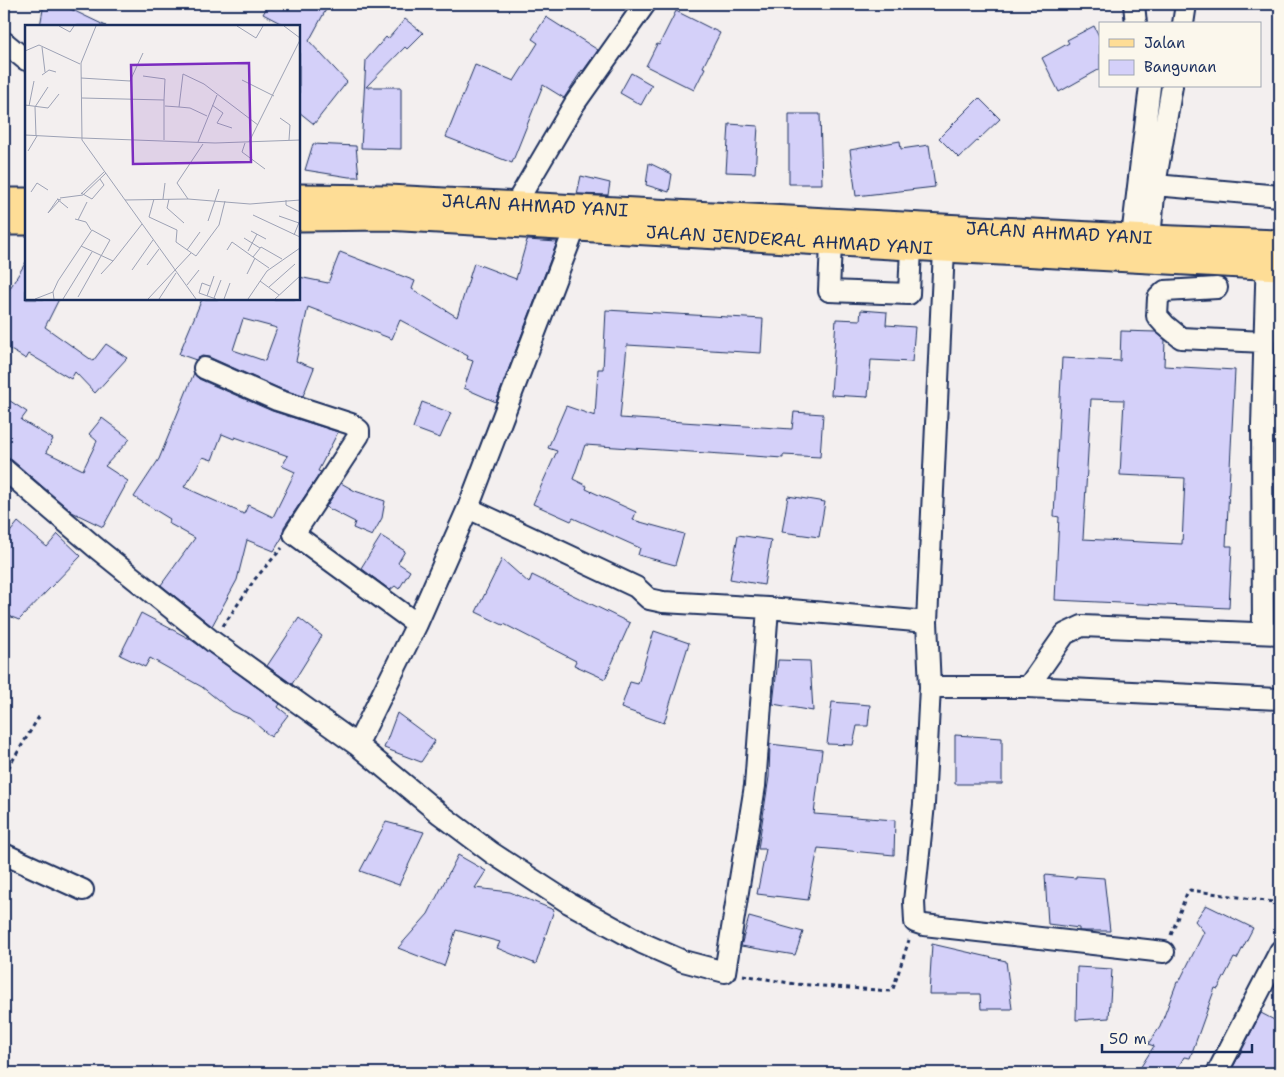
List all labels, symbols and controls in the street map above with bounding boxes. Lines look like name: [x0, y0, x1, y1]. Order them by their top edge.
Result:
legend: [1099, 22, 1262, 88]
inset map: [25, 25, 300, 300]
text: Jalan: [1144, 33, 1185, 53]
text: Bangunan: [1144, 57, 1216, 77]
street label: JALAN AHMAD YANI: [441, 189, 629, 223]
street label: JALAN AHMAD YANI: [965, 216, 1153, 250]
street label: JALAN JENDERAL AHMAD YANI: [645, 220, 933, 260]
scale bar: [1102, 1022, 1252, 1054]
text: 50 m: [1109, 1029, 1147, 1049]

